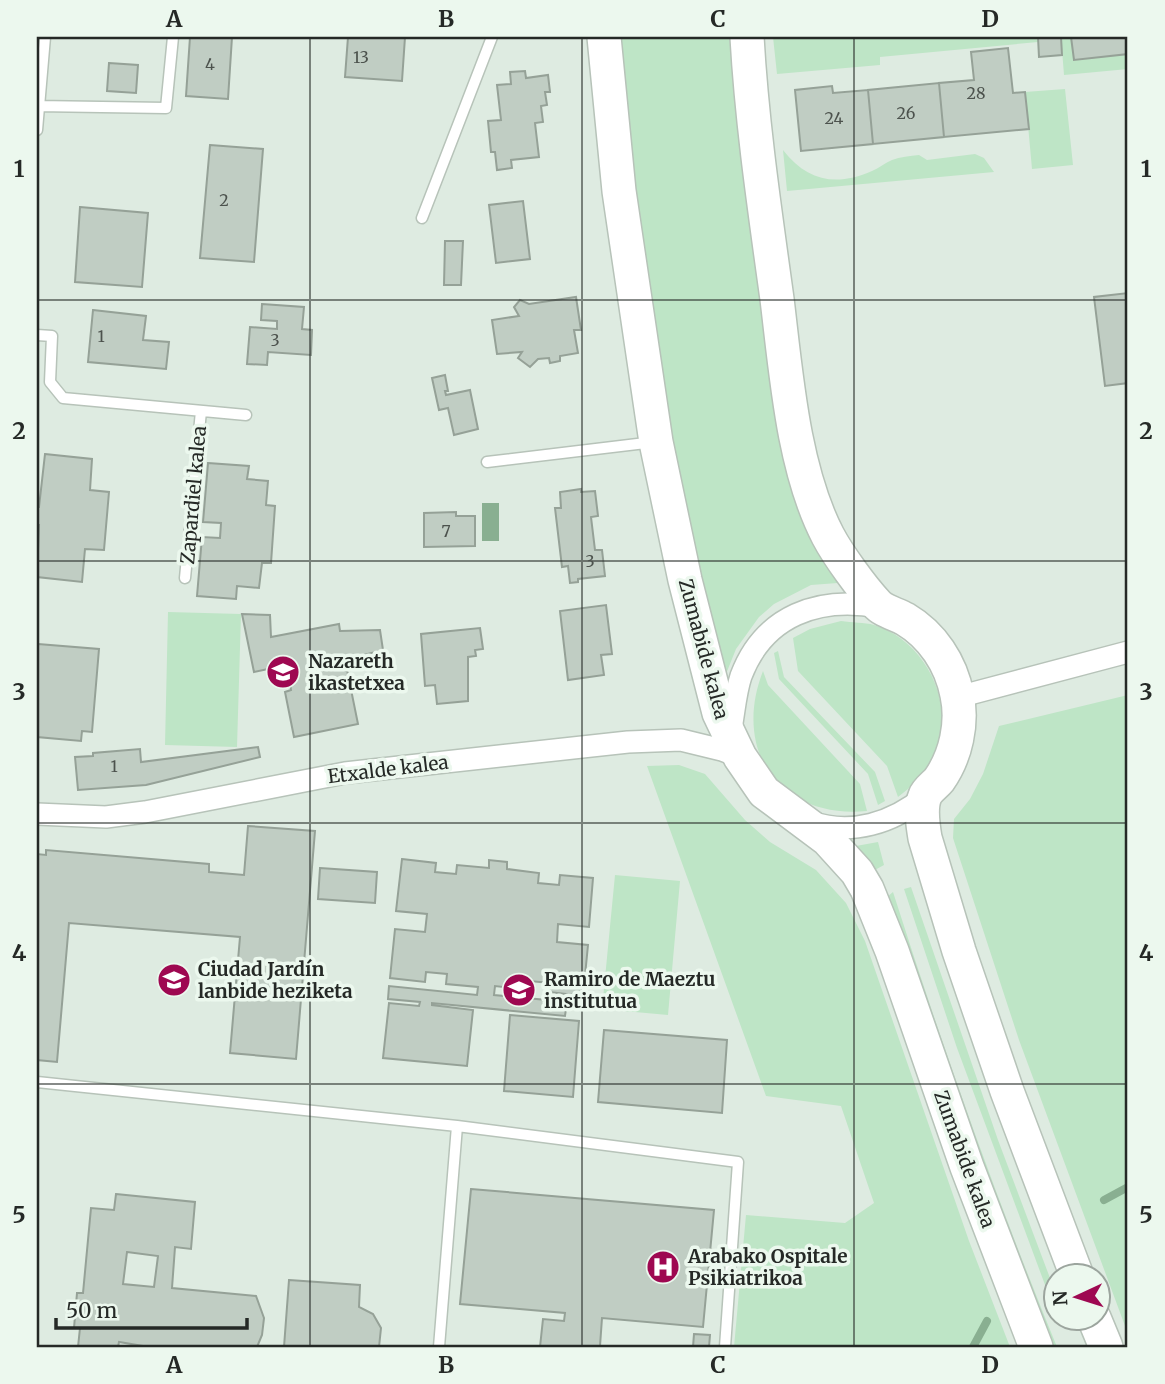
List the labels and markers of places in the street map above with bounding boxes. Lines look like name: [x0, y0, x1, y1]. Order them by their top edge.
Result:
place label: Nazareth ikastetxea: [308, 649, 405, 695]
school or university icon: Nazareth ikastetxea: [264, 653, 302, 691]
place label: Ciudad Jardín lanbide heziketa: [198, 957, 353, 1003]
school or university icon: Ciudad Jardín lanbide heziketa: [155, 961, 193, 999]
place label: Ramiro de Maeztu institutua: [544, 967, 716, 1013]
school or university icon: Ramiro de Maeztu institutua: [500, 971, 538, 1009]
place label: Arabako Ospitale Psikiatrikoa: [687, 1244, 847, 1290]
hospital icon: Arabako Ospitale Psikiatrikoa: [644, 1248, 682, 1286]

